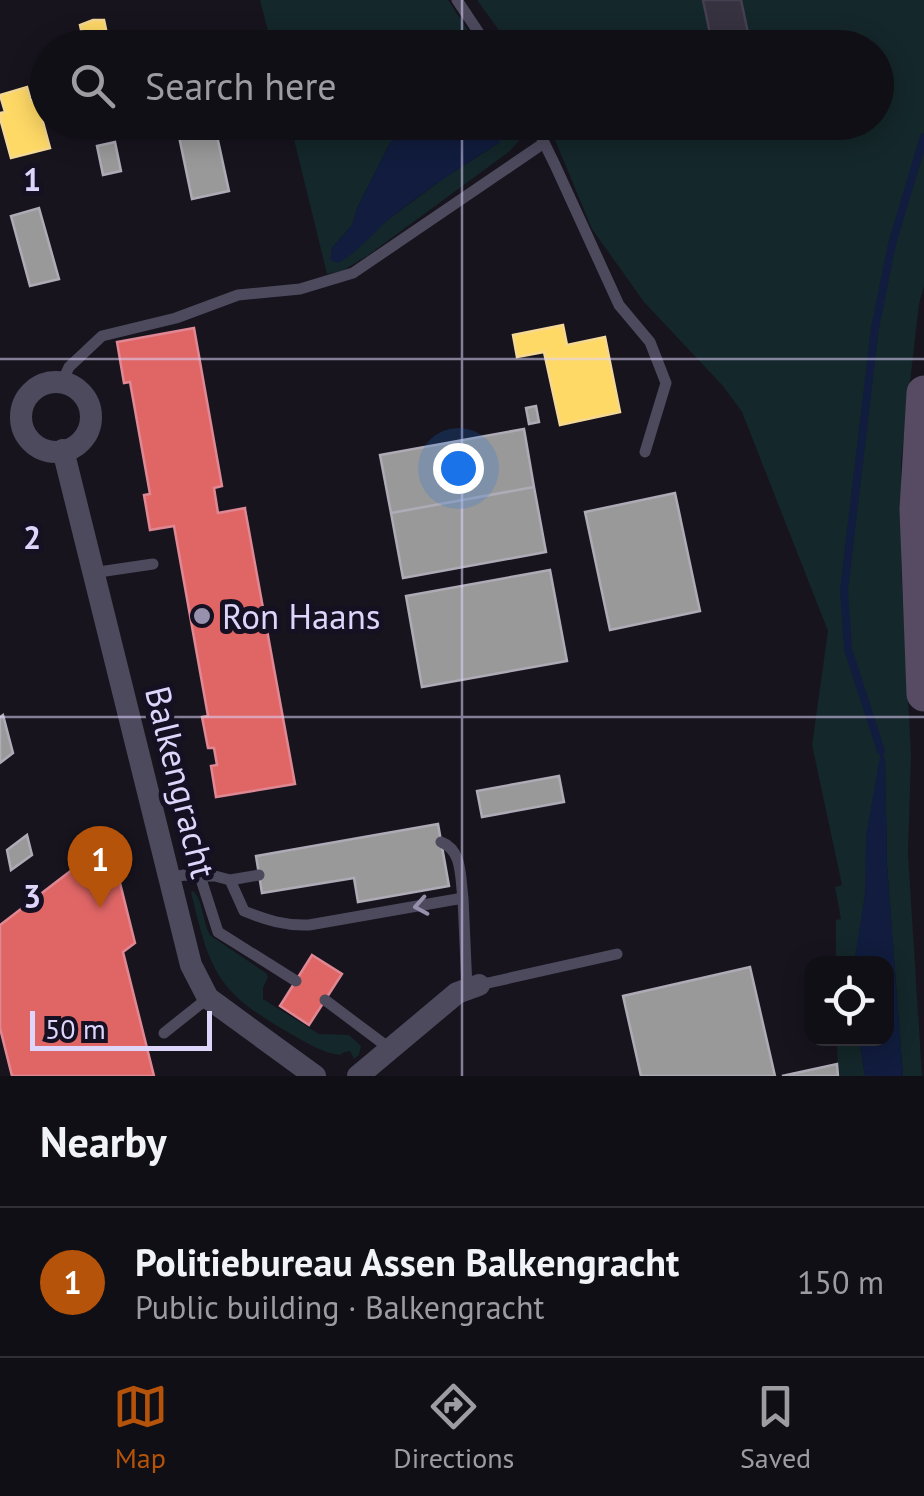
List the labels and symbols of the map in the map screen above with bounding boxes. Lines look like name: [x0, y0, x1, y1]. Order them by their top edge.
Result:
text: 1: [23, 158, 41, 200]
your location: [433, 443, 484, 494]
text: 2: [23, 516, 41, 558]
place label: Ron Haans: [222, 593, 381, 639]
marker: Ron Haans: [191, 605, 213, 627]
street label: Balkengracht: [135, 681, 227, 883]
pin: 1: [68, 826, 132, 908]
text: 3: [23, 875, 41, 917]
one-way arrow: [412, 895, 429, 916]
scale bar: [30, 1006, 212, 1050]

